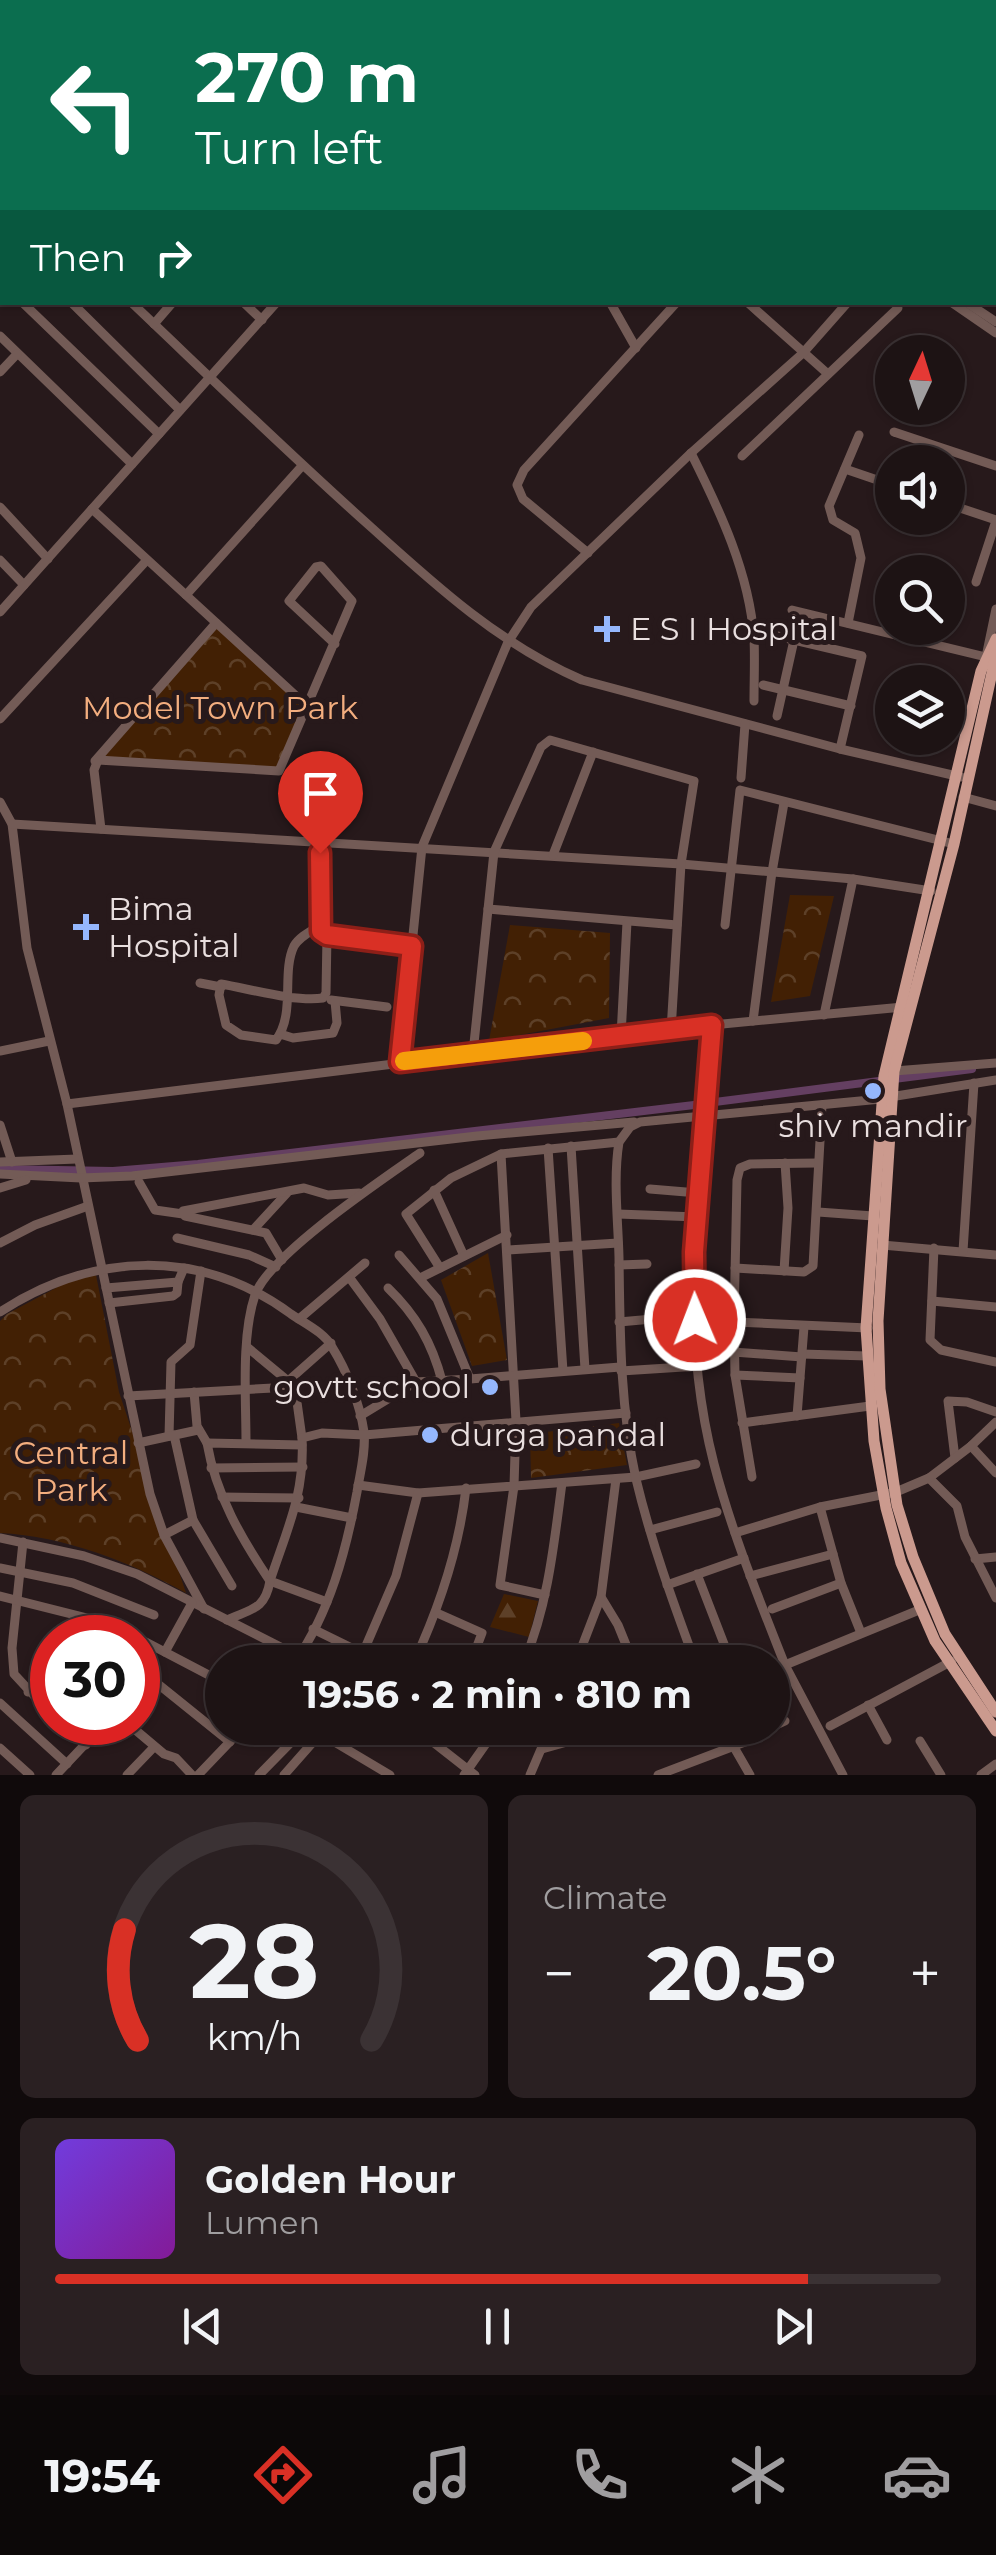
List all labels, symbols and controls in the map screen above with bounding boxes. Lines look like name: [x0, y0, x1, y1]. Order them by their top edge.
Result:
text: 270 m: [195, 34, 419, 120]
icon: left: [30, 40, 160, 170]
text: Turn left: [195, 120, 383, 175]
icon: right: [146, 230, 201, 285]
text: Then: [30, 234, 126, 281]
north arrow: [875, 335, 965, 425]
map controls: [875, 335, 965, 755]
button: sound: [875, 445, 965, 535]
button: search: [875, 555, 965, 645]
place label: E S I Hospital: [630, 609, 837, 648]
marker: E S I Hospital: [594, 616, 620, 642]
button: layers: [875, 665, 965, 755]
park label: Model Town Park: [82, 688, 358, 727]
pin: [278, 751, 363, 854]
icon: arrive: [293, 766, 348, 821]
place label: Bima Hospital: [108, 889, 240, 965]
marker: Bima Hospital: [73, 914, 99, 940]
marker: shiv mandir: [862, 1080, 884, 1102]
place label: shiv mandir: [778, 1106, 968, 1145]
position arrow: [643, 1268, 747, 1372]
place label: govtt school: [273, 1367, 470, 1406]
marker: govtt school: [479, 1376, 501, 1398]
place label: durga pandal: [450, 1415, 666, 1454]
marker: durga pandal: [419, 1424, 441, 1446]
park label: Central Park: [14, 1433, 128, 1509]
speed limit sign: 30: [30, 1615, 160, 1745]
text: 19:56 · 2 min · 810 m: [303, 1671, 692, 1718]
text: Climate: [543, 1878, 667, 1917]
text: 28: [189, 1897, 319, 2024]
text: 20.5°: [647, 1927, 837, 2019]
text: −: [543, 1940, 575, 2007]
text: +: [909, 1940, 941, 2007]
text: km/h: [206, 2015, 302, 2059]
text: Golden Hour: [205, 2156, 456, 2203]
text: Lumen: [205, 2203, 320, 2242]
icon: previous: [175, 2299, 230, 2354]
icon: pause: [470, 2299, 525, 2354]
icon: next: [766, 2299, 821, 2354]
icon: directions: [248, 2440, 318, 2510]
icon: music: [407, 2440, 477, 2510]
icon: phone: [565, 2440, 635, 2510]
icon: climate: [723, 2440, 793, 2510]
icon: car: [882, 2440, 952, 2510]
text: 19:54: [44, 2448, 160, 2503]

